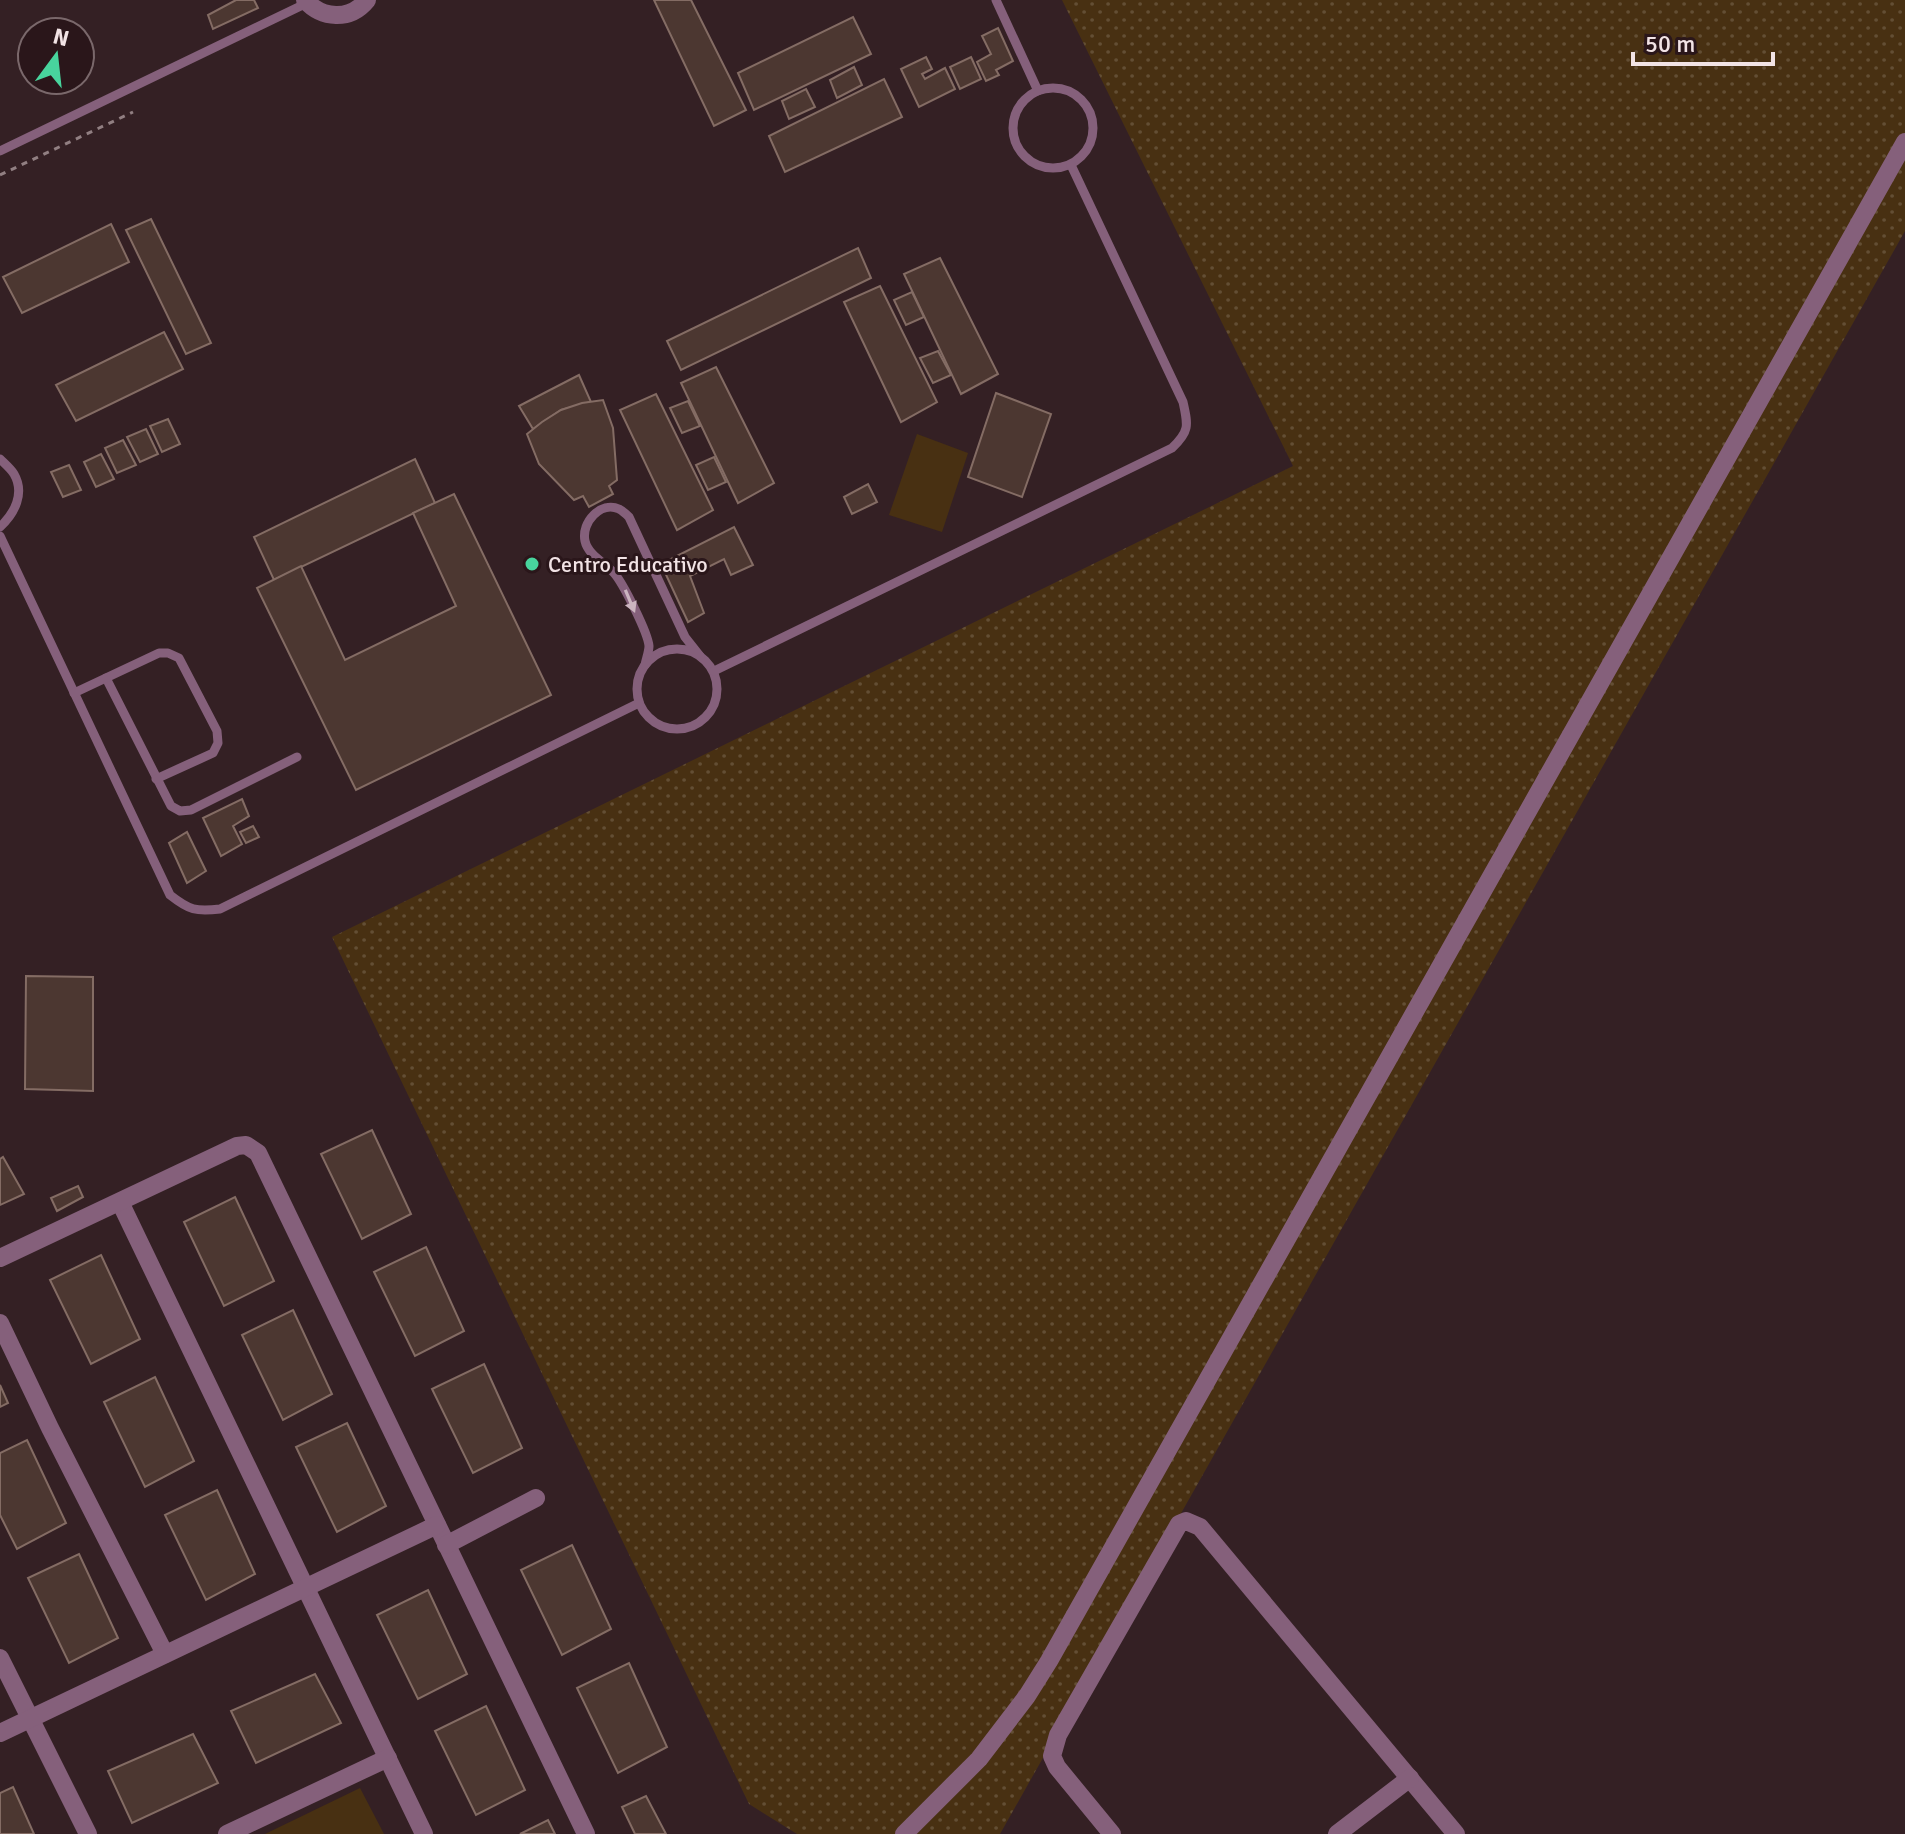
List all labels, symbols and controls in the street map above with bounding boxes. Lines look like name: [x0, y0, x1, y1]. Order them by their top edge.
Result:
north arrow: [16, 16, 96, 96]
scale bar: [1633, 16, 1773, 66]
text: N: [50, 22, 72, 52]
text: 50 m: [1645, 29, 1695, 59]
place label: Centro Educativo: [548, 551, 708, 578]
marker: Centro Educativo: [523, 555, 541, 573]
one-way arrow: [624, 589, 637, 613]

